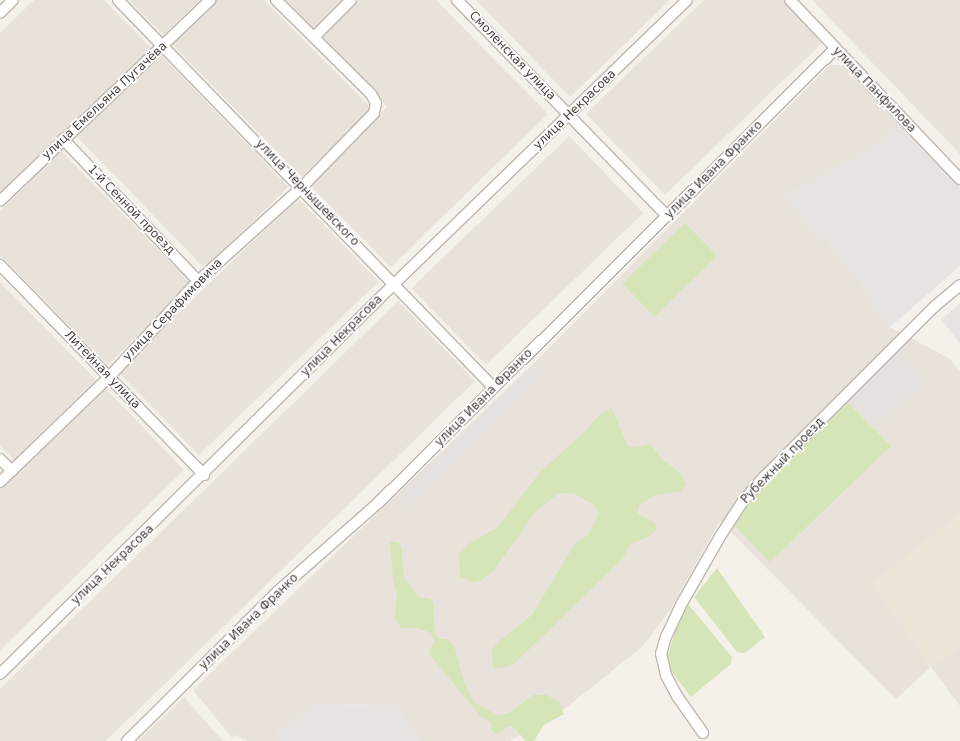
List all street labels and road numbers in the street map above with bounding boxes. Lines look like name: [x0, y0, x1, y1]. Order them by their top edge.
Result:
street label: Смоленская улица: [466, 9, 558, 103]
street label: улица Емельяна Пугачёва: [40, 39, 170, 163]
street label: улица Панфилова: [829, 44, 919, 136]
street label: улица Некрасова: [531, 67, 619, 153]
street label: улица Ивана Франко: [662, 118, 766, 222]
street label: улица Чернышевского: [252, 137, 362, 249]
street label: 1-й Сенной проезд: [85, 162, 177, 258]
street label: улица Серафимовича: [120, 256, 226, 364]
street label: улица Некрасова: [298, 292, 386, 380]
street label: Литейная улица: [61, 328, 143, 412]
street label: улица Ивана Франко: [432, 346, 536, 450]
street label: Рубежный проезд: [738, 415, 828, 507]
street label: улица Некрасова: [69, 522, 157, 608]
street label: улица Ивана Франко: [197, 571, 301, 673]

